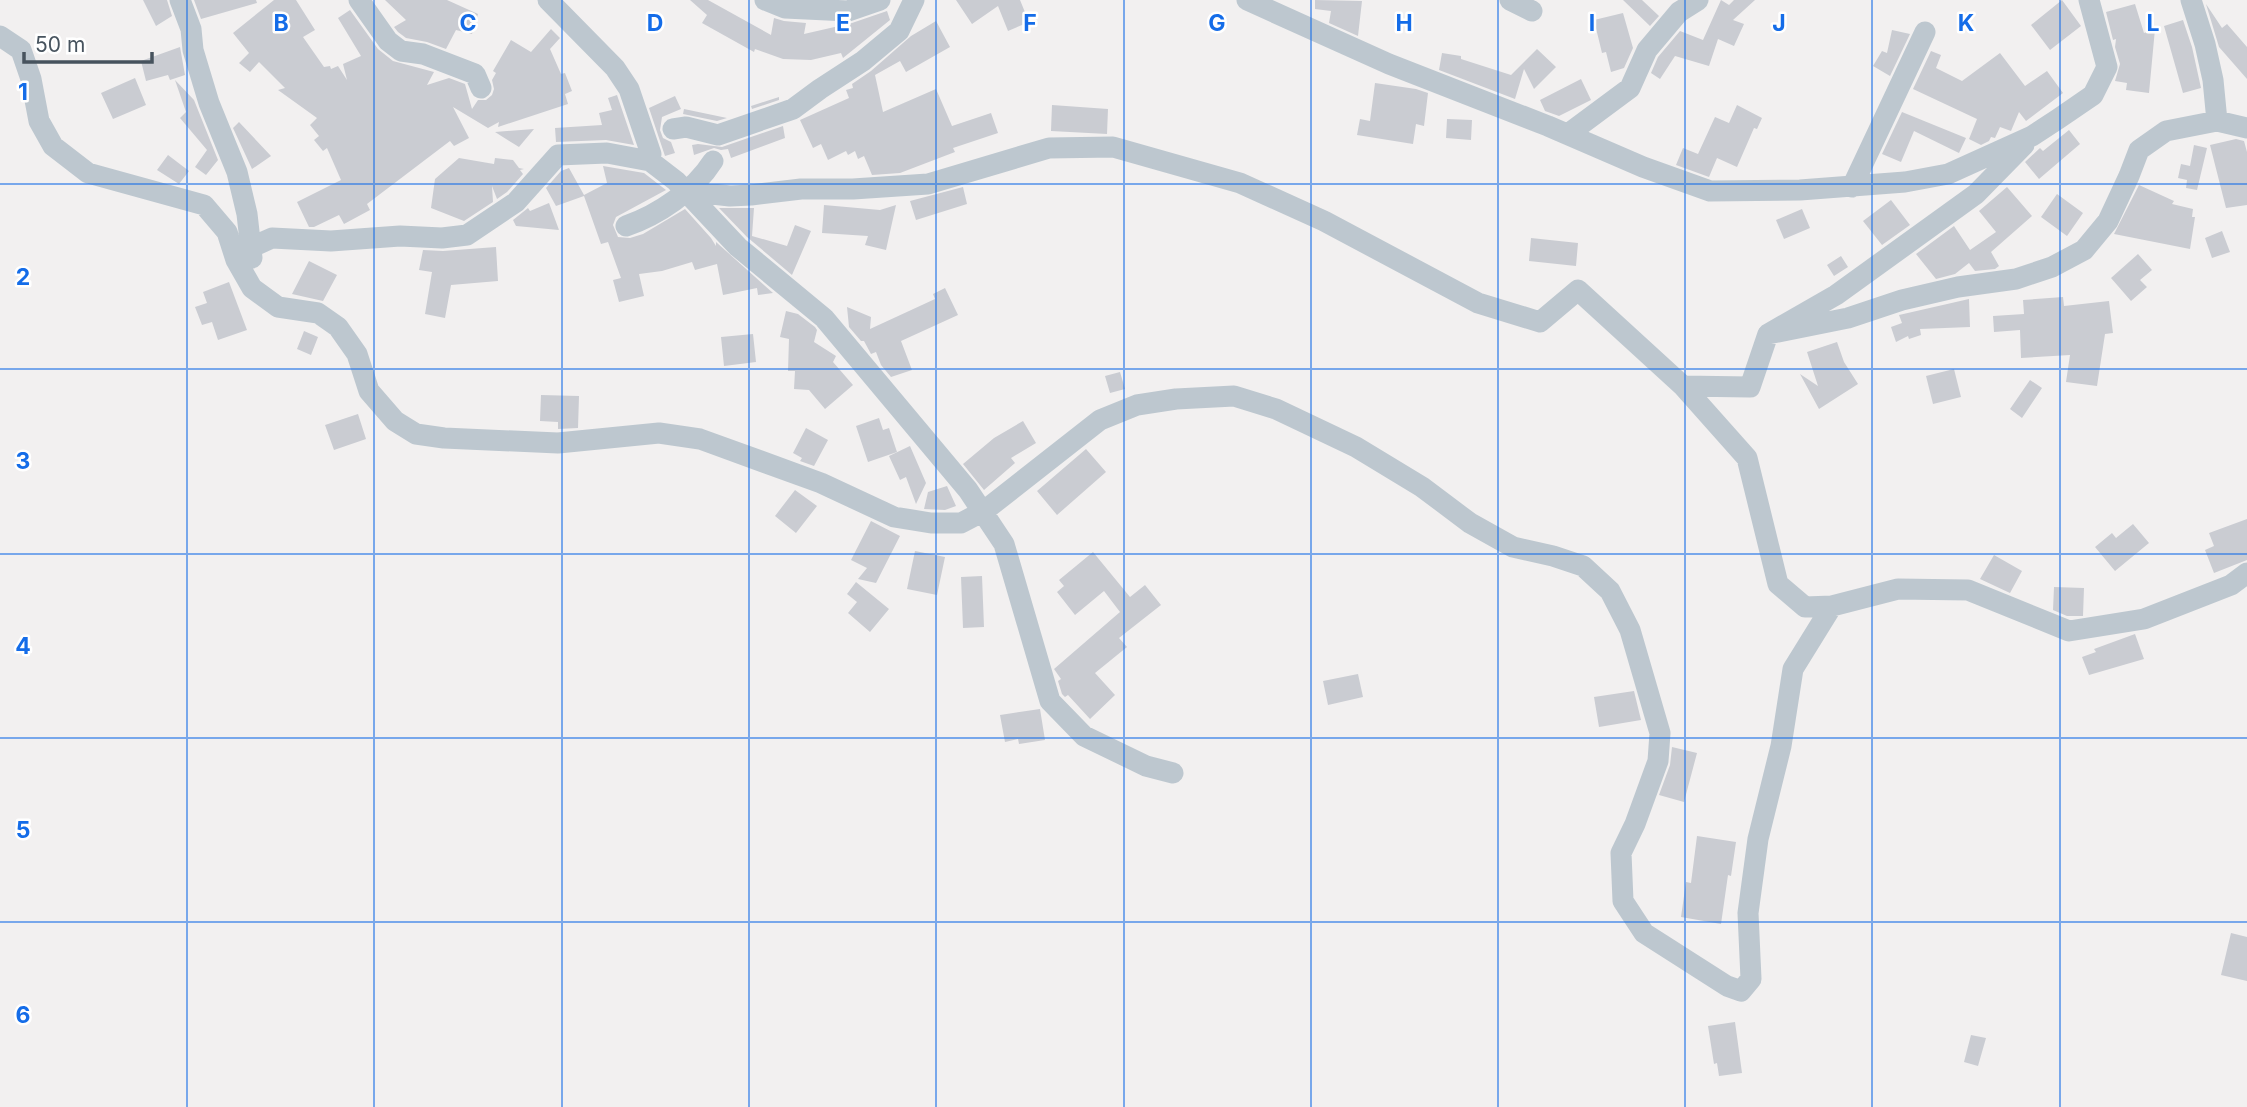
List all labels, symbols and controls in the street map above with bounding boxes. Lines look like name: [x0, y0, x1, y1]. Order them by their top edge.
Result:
text: B: [273, 9, 289, 37]
text: C: [459, 9, 477, 37]
text: D: [647, 9, 663, 37]
text: E: [836, 9, 850, 37]
text: F: [1023, 9, 1037, 37]
text: G: [1208, 9, 1226, 37]
text: H: [1395, 9, 1413, 37]
text: I: [1589, 9, 1595, 37]
text: J: [1772, 9, 1786, 37]
text: K: [1958, 9, 1974, 37]
text: L: [2146, 9, 2160, 37]
scale bar: [24, 21, 152, 65]
text: 50 m: [35, 32, 85, 57]
text: 1: [18, 78, 28, 106]
text: 2: [16, 263, 30, 291]
text: 3: [16, 447, 30, 475]
text: 4: [15, 632, 31, 660]
text: 5: [16, 816, 30, 844]
text: 6: [16, 1001, 30, 1029]

